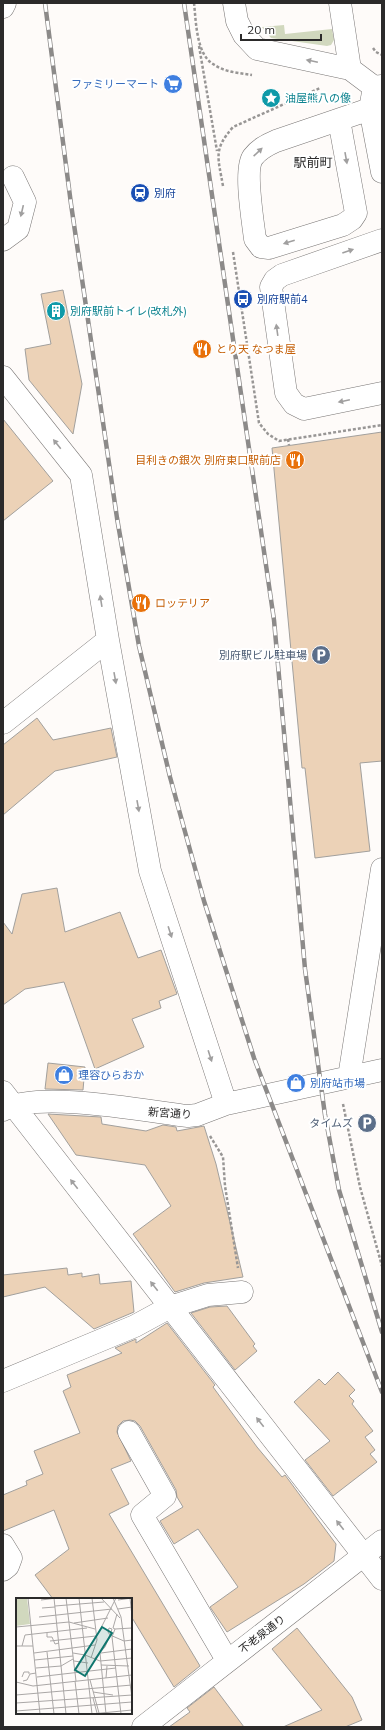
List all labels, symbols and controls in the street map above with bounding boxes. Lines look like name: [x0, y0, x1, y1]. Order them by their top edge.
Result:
scale bar: [241, 16, 321, 42]
text: 20 m: [247, 22, 275, 37]
one-way arrow: [306, 57, 318, 63]
supermarket icon: ファミリーマート: [162, 73, 184, 95]
place label: ファミリーマート: [71, 77, 159, 91]
place icon: 油屋熊八の像: [260, 87, 282, 109]
place label: 油屋熊八の像: [285, 91, 351, 105]
one-way arrow: [253, 147, 263, 156]
one-way arrow: [343, 152, 349, 165]
district label: 駅前町: [293, 154, 333, 170]
station icon: 別府: [129, 182, 151, 204]
place label: 別府: [154, 186, 176, 200]
one-way arrow: [19, 205, 25, 218]
one-way arrow: [283, 239, 295, 245]
one-way arrow: [342, 248, 354, 254]
bus stop icon: 別府駅前4: [232, 288, 254, 310]
place label: 別府駅前4: [257, 292, 308, 306]
building icon: 別府駅前トイレ(改札外): [45, 300, 67, 322]
place label: 別府駅前トイレ(改札外): [70, 304, 187, 318]
one-way arrow: [274, 323, 280, 336]
restaurant icon: とり天 なつま屋: [191, 338, 213, 360]
place label: とり天 なつま屋: [216, 342, 296, 356]
one-way arrow: [338, 399, 350, 405]
one-way arrow: [53, 439, 61, 449]
restaurant icon: 目利きの銀次 別府東口駅前店: [284, 449, 306, 471]
place label: 目利きの銀次 別府東口駅前店: [135, 453, 281, 467]
restaurant icon: ロッテリア: [130, 592, 152, 614]
one-way arrow: [98, 595, 104, 608]
place label: ロッテリア: [155, 596, 210, 610]
parking icon: 別府駅ビル駐車場: [310, 644, 332, 666]
place label: 別府駅ビル駐車場: [219, 648, 307, 662]
one-way arrow: [112, 672, 118, 684]
one-way arrow: [135, 800, 141, 812]
one-way arrow: [167, 926, 173, 938]
one-way arrow: [207, 1050, 213, 1062]
shop icon: 理容ひらおか: [53, 1064, 75, 1086]
place label: 理容ひらおか: [78, 1068, 144, 1082]
shop icon: 別府站市場: [285, 1072, 307, 1094]
place label: 別府站市場: [310, 1076, 365, 1090]
street label: 新宮通り: [148, 1104, 192, 1122]
parking icon: タイムズ: [356, 1112, 378, 1134]
place label: タイムズ: [309, 1116, 353, 1130]
one-way arrow: [70, 1178, 78, 1189]
one-way arrow: [150, 1281, 158, 1292]
one-way arrow: [255, 1417, 264, 1428]
one-way arrow: [335, 1519, 344, 1530]
inset map: [16, 1598, 132, 1714]
street label: 不老泉通り: [236, 1612, 288, 1656]

